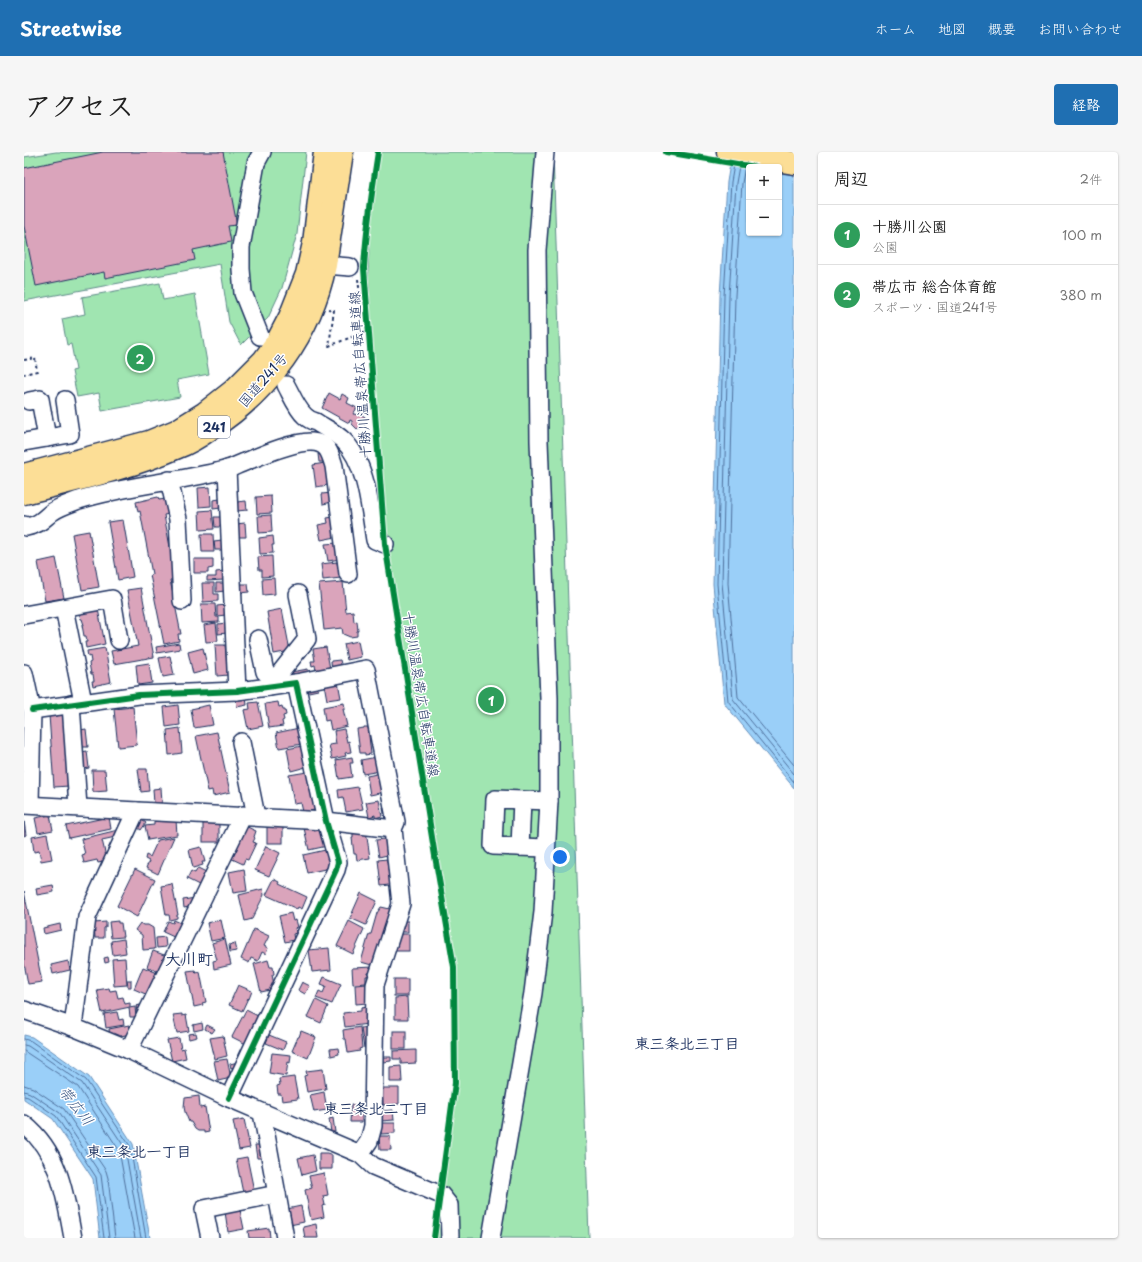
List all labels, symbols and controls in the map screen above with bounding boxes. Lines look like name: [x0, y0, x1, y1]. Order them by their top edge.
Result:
text: Streetwise: [20, 14, 122, 42]
text: ホーム: [875, 18, 916, 39]
text: 地図: [938, 18, 966, 39]
text: 概要: [988, 18, 1016, 39]
text: お問い合わせ: [1038, 18, 1122, 39]
text: アクセス: [24, 83, 134, 126]
button: 経路: [1054, 84, 1118, 125]
map controls: [746, 164, 782, 236]
button: +: [746, 164, 782, 200]
text: 周辺: [834, 165, 868, 191]
text: 2件: [1080, 169, 1102, 188]
button: −: [746, 200, 782, 236]
text: 十勝川公園: [872, 214, 947, 237]
text: 1: [844, 225, 850, 244]
text: 100 m: [1062, 225, 1102, 244]
text: 公園: [872, 237, 898, 256]
text: 帯広市 総合体育館: [872, 274, 997, 297]
text: 2: [842, 285, 852, 304]
text: 380 m: [1059, 285, 1102, 304]
street label: 十勝川温泉帯広自転車道線: [343, 291, 376, 460]
text: スポーツ · 国道241号: [872, 297, 997, 316]
pin: 2: [127, 343, 153, 373]
street label: 国道241号: [233, 348, 292, 412]
road number: 241: [198, 416, 230, 438]
street label: 十勝川温泉帯広自転車道線: [398, 609, 445, 779]
pin: 1: [478, 685, 504, 715]
your location: [550, 847, 570, 867]
district label: 大川町: [165, 946, 213, 970]
district label: 東三条北三丁目: [634, 1031, 740, 1054]
water label: 帯広川: [54, 1080, 100, 1130]
district label: 東三条北二丁目: [323, 1096, 429, 1119]
district label: 東三条北一丁目: [86, 1139, 192, 1162]

